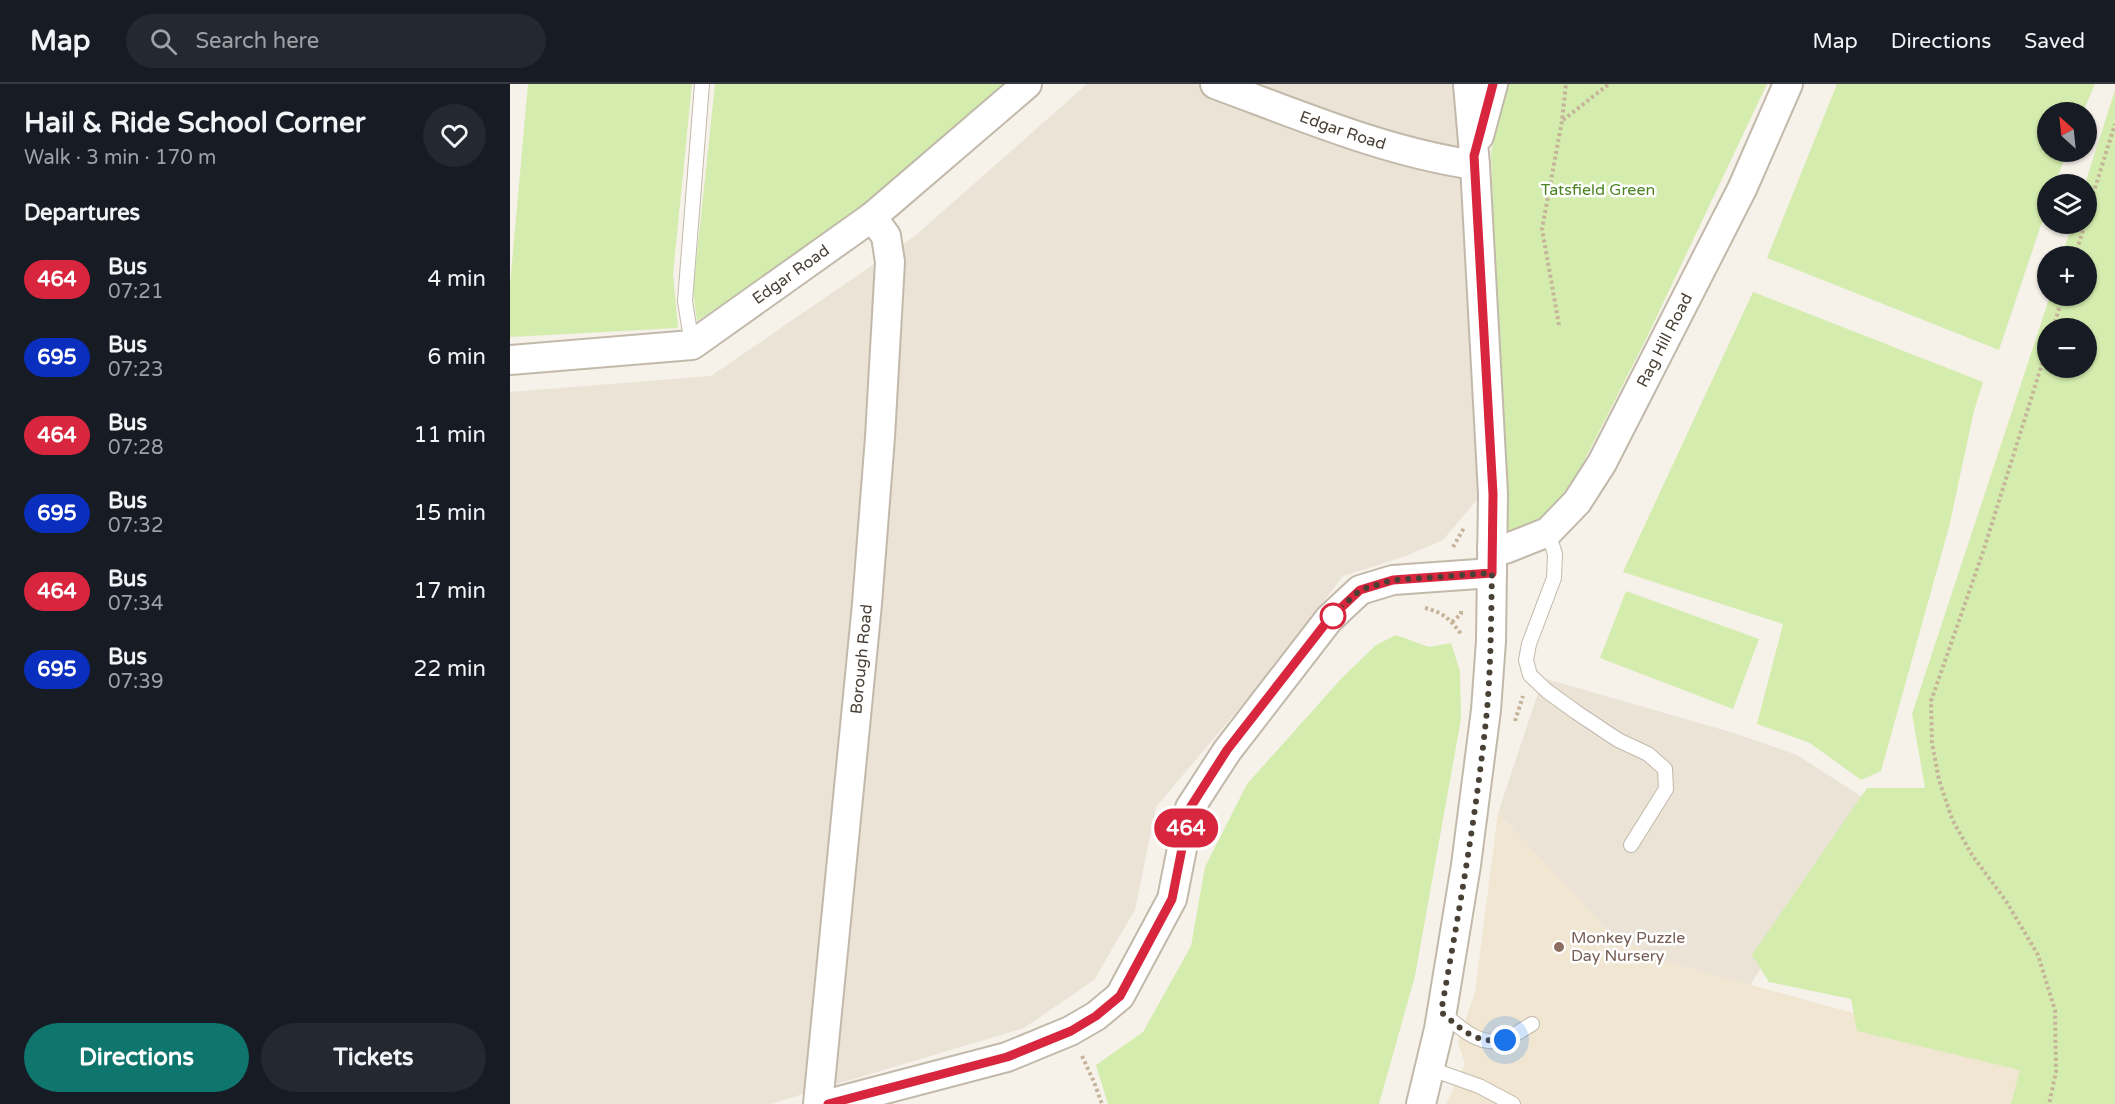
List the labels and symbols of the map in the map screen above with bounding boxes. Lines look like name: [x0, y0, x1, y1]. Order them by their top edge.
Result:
north arrow: [2037, 102, 2097, 162]
street label: Edgar Road: [1297, 107, 1388, 154]
park label: Tatsfield Green: [1541, 180, 1655, 200]
street label: Edgar Road: [749, 240, 833, 309]
street label: Rag Hill Road: [1632, 290, 1697, 391]
street label: Borough Road: [846, 603, 877, 715]
unlabelled marker: [1320, 603, 1346, 629]
line badge: 464: [1152, 808, 1220, 848]
place label: Monkey Puzzle Day Nursery: [1571, 928, 1685, 966]
marker: Monkey Puzzle Day Nursery: [1552, 940, 1566, 954]
your location: [1490, 1025, 1520, 1055]

